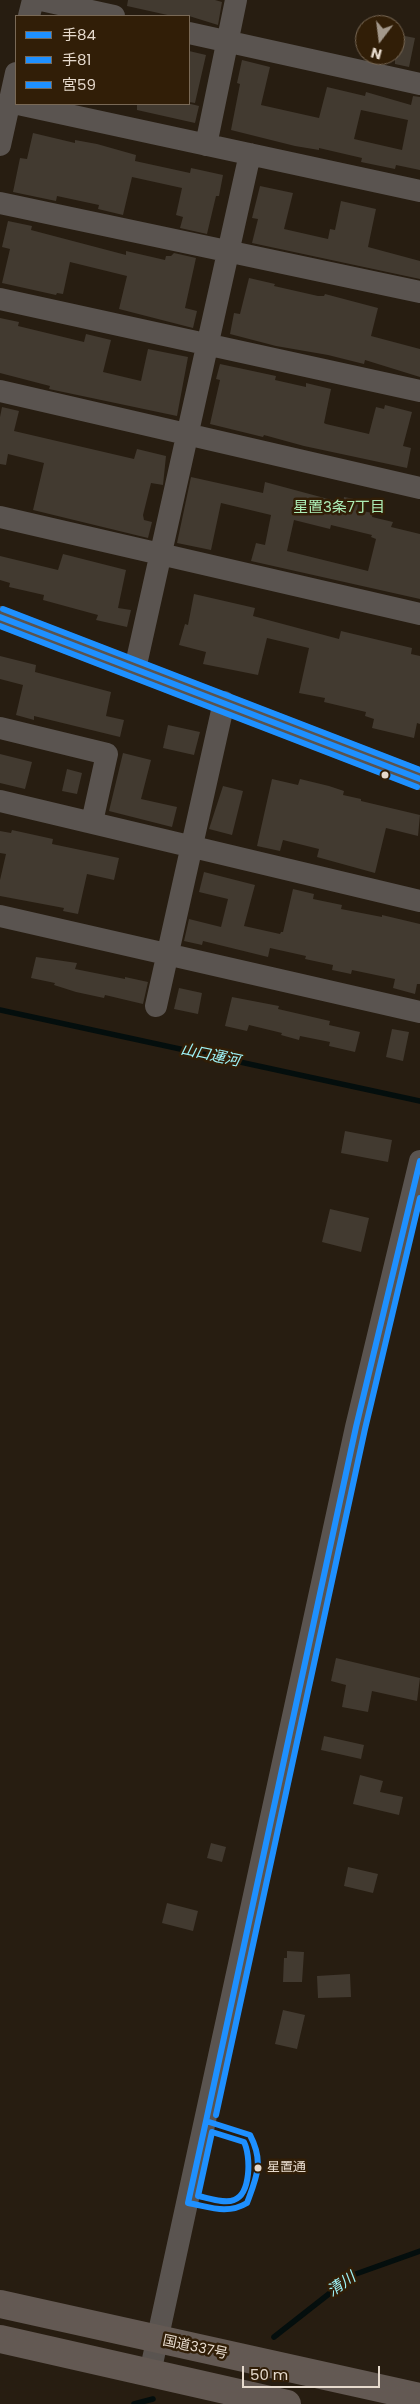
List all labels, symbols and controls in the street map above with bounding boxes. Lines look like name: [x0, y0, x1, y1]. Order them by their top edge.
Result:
legend: [15, 15, 190, 105]
north arrow: [355, 15, 405, 65]
text: 手84: [62, 24, 96, 45]
text: N: [369, 43, 384, 65]
text: 手81: [62, 49, 91, 70]
text: 宮59: [62, 74, 96, 95]
district label: 星置3条7丁目: [293, 499, 385, 517]
unlabelled marker: [380, 770, 390, 780]
water label: 山口運河: [179, 1041, 241, 1071]
place label: 星置通: [267, 2160, 306, 2176]
marker: 星置通: [253, 2163, 263, 2173]
water label: 清川: [325, 2269, 359, 2301]
street label: 国道337号: [161, 2333, 229, 2363]
scale bar: [245, 2356, 382, 2388]
text: 50 m: [250, 2364, 288, 2385]

